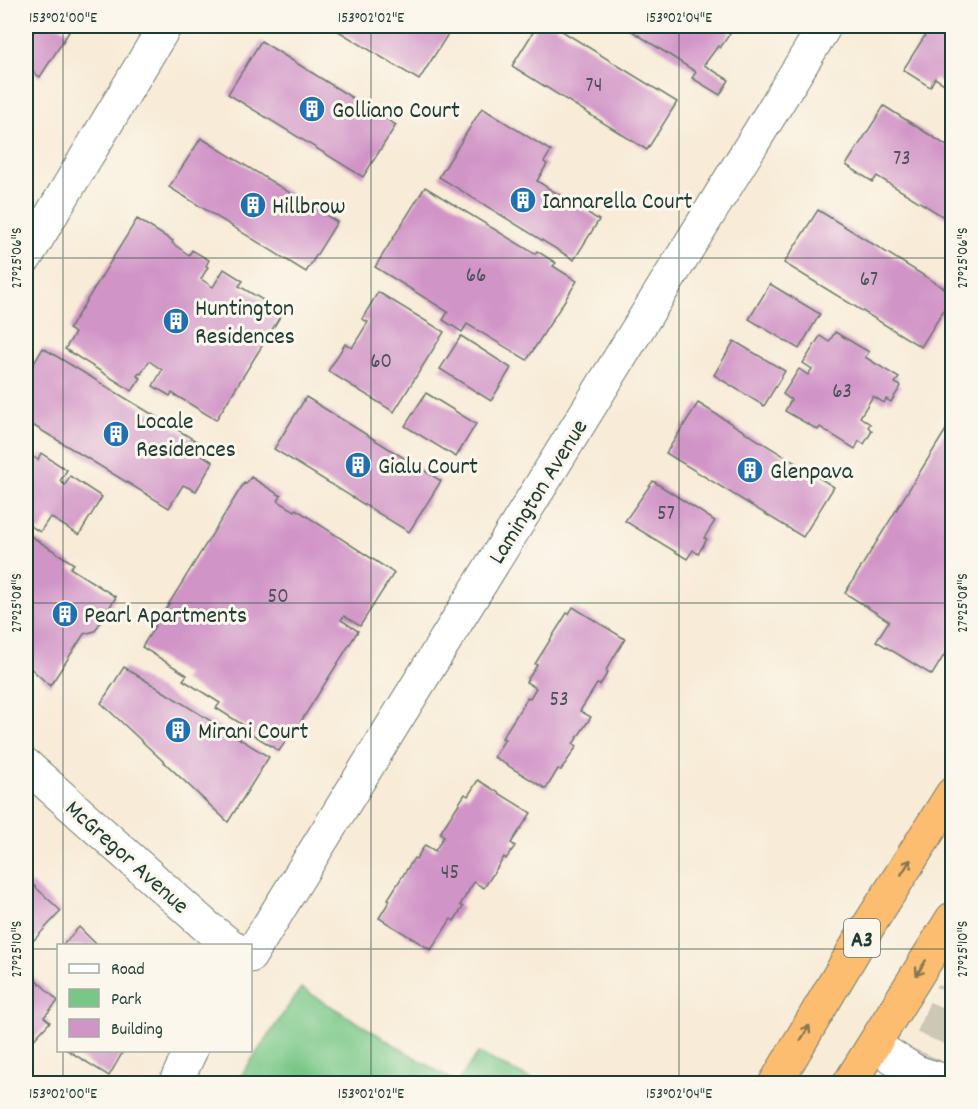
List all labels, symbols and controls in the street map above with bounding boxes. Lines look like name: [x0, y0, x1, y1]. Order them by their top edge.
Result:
text: 153°02'00"E: [29, 8, 97, 30]
text: 153°02'02"E: [338, 8, 404, 30]
text: 153°02'04"E: [646, 8, 712, 30]
house number: 74: [586, 72, 602, 102]
building icon: Golliano Court: [297, 94, 327, 124]
place label: Golliano Court: [332, 95, 460, 129]
house number: 73: [893, 145, 911, 175]
building icon: Iannarella Court: [508, 185, 538, 215]
place label: Iannarella Court: [542, 186, 693, 220]
building icon: Hillbrow: [238, 190, 268, 220]
place label: Hillbrow: [272, 191, 346, 225]
text: 27°25'06"S: [7, 227, 29, 289]
text: 27°25'06"S: [953, 227, 975, 289]
house number: 66: [466, 262, 486, 292]
house number: 67: [860, 266, 878, 296]
place label: Huntington Residences: [195, 293, 295, 355]
building icon: Huntington Residences: [161, 306, 191, 336]
house number: 60: [370, 348, 392, 378]
house number: 63: [832, 378, 852, 408]
place label: Locale Residences: [136, 406, 236, 468]
street label: Lamington Avenue: [481, 413, 598, 572]
building icon: Locale Residences: [101, 419, 131, 449]
building icon: Gialu Court: [343, 450, 373, 480]
place label: Gialu Court: [378, 451, 478, 485]
building icon: Glenpava: [735, 455, 765, 485]
place label: Glenpava: [770, 456, 854, 490]
house number: 57: [657, 500, 675, 530]
text: 27°25'08"S: [7, 573, 29, 633]
text: 27°25'08"S: [953, 573, 975, 633]
house number: 50: [267, 583, 289, 613]
building icon: Pearl Apartments: [50, 599, 80, 629]
place label: Pearl Apartments: [84, 600, 247, 634]
house number: 53: [549, 686, 569, 716]
building icon: Mirani Court: [163, 715, 193, 745]
place label: Mirani Court: [198, 716, 308, 750]
street label: McGregor Avenue: [56, 793, 196, 923]
house number: 45: [441, 859, 459, 889]
one-way arrow: [901, 859, 913, 876]
road number: A3: [844, 919, 880, 957]
text: 27°25'10"S: [7, 921, 29, 978]
text: 27°25'10"S: [953, 921, 975, 978]
legend: [57, 944, 252, 1052]
text: Road: [111, 958, 145, 983]
one-way arrow: [915, 959, 927, 976]
text: Park: [111, 988, 142, 1013]
text: Building: [111, 1018, 163, 1043]
one-way arrow: [799, 1025, 811, 1042]
text: 153°02'00"E: [29, 1084, 97, 1106]
text: 153°02'02"E: [338, 1084, 404, 1106]
text: 153°02'04"E: [646, 1084, 712, 1106]

